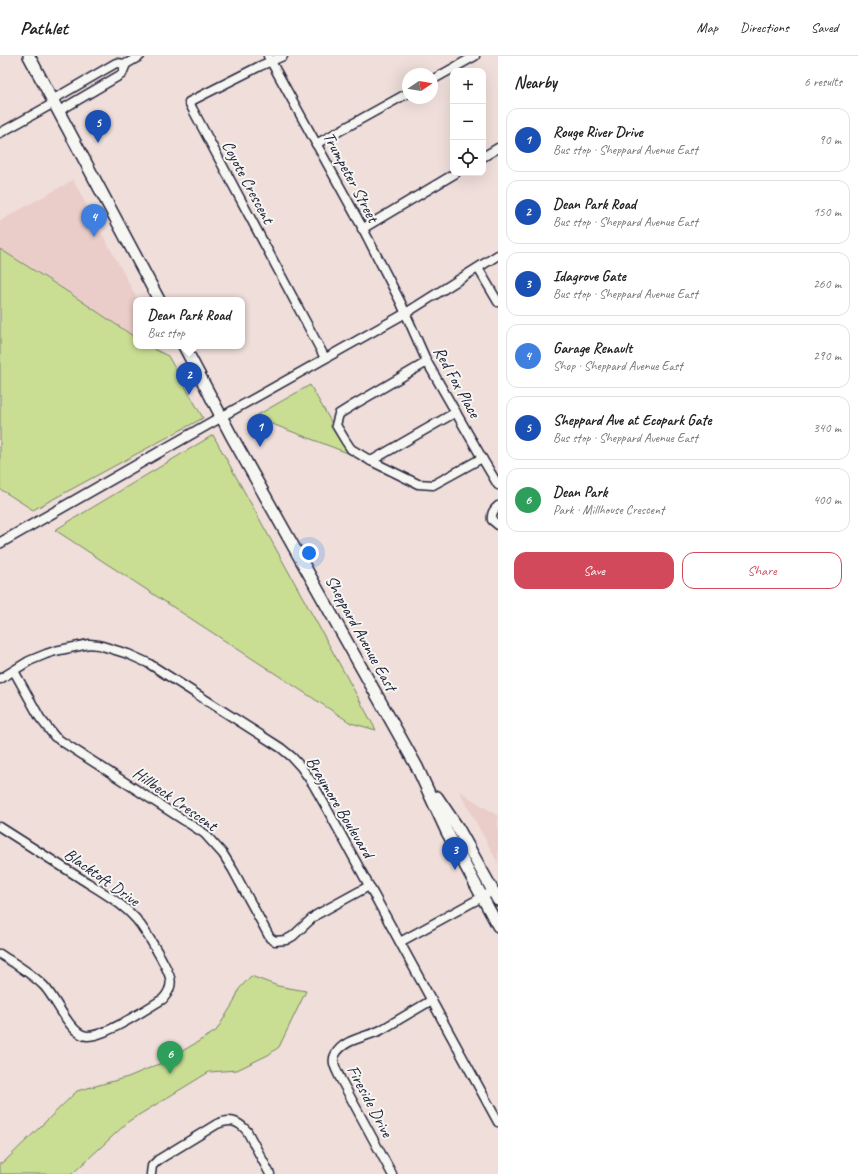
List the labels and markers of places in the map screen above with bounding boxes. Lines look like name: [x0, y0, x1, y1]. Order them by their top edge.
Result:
pin: 5: [85, 110, 111, 143]
pin: 4: [81, 204, 107, 237]
pin: 2: [176, 362, 202, 395]
pin: 1: [247, 414, 273, 447]
pin: 3: [442, 837, 468, 870]
pin: 6: [157, 1041, 183, 1074]

